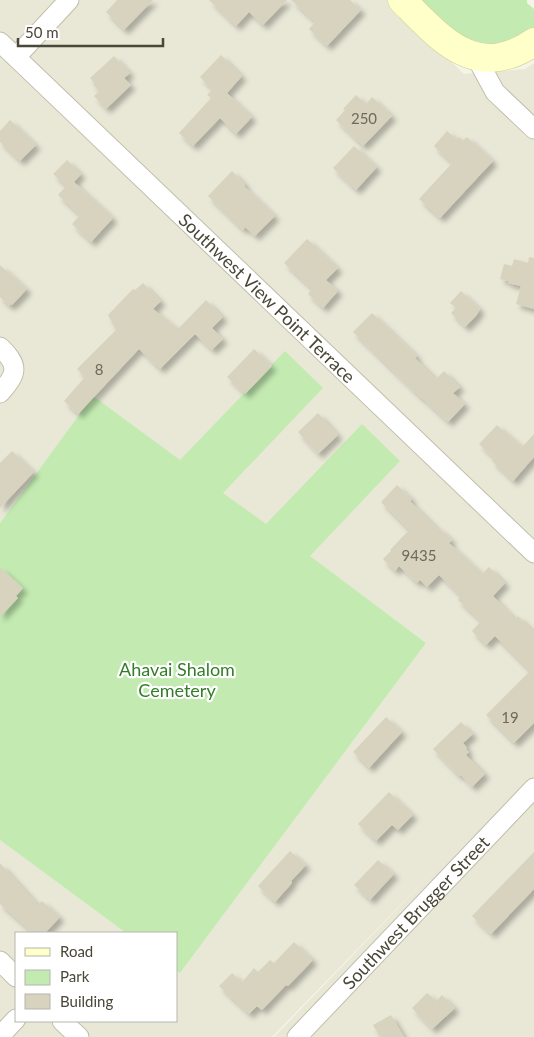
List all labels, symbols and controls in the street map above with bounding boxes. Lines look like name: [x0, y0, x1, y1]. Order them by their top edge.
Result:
scale bar: [18, 15, 162, 47]
text: 50 m: [25, 23, 59, 41]
house number: 250: [351, 109, 377, 127]
street label: Southwest View Point Terrace: [175, 208, 360, 387]
house number: 8: [95, 360, 103, 378]
house number: 9435: [402, 546, 436, 564]
park label: Ahavai Shalom Cemetery: [119, 658, 235, 701]
house number: 19: [501, 708, 519, 726]
street label: Southwest Brugger Street: [338, 831, 494, 994]
legend: [15, 932, 178, 1022]
text: Road: [60, 942, 93, 960]
text: Park: [60, 967, 90, 985]
text: Building: [60, 992, 113, 1010]

